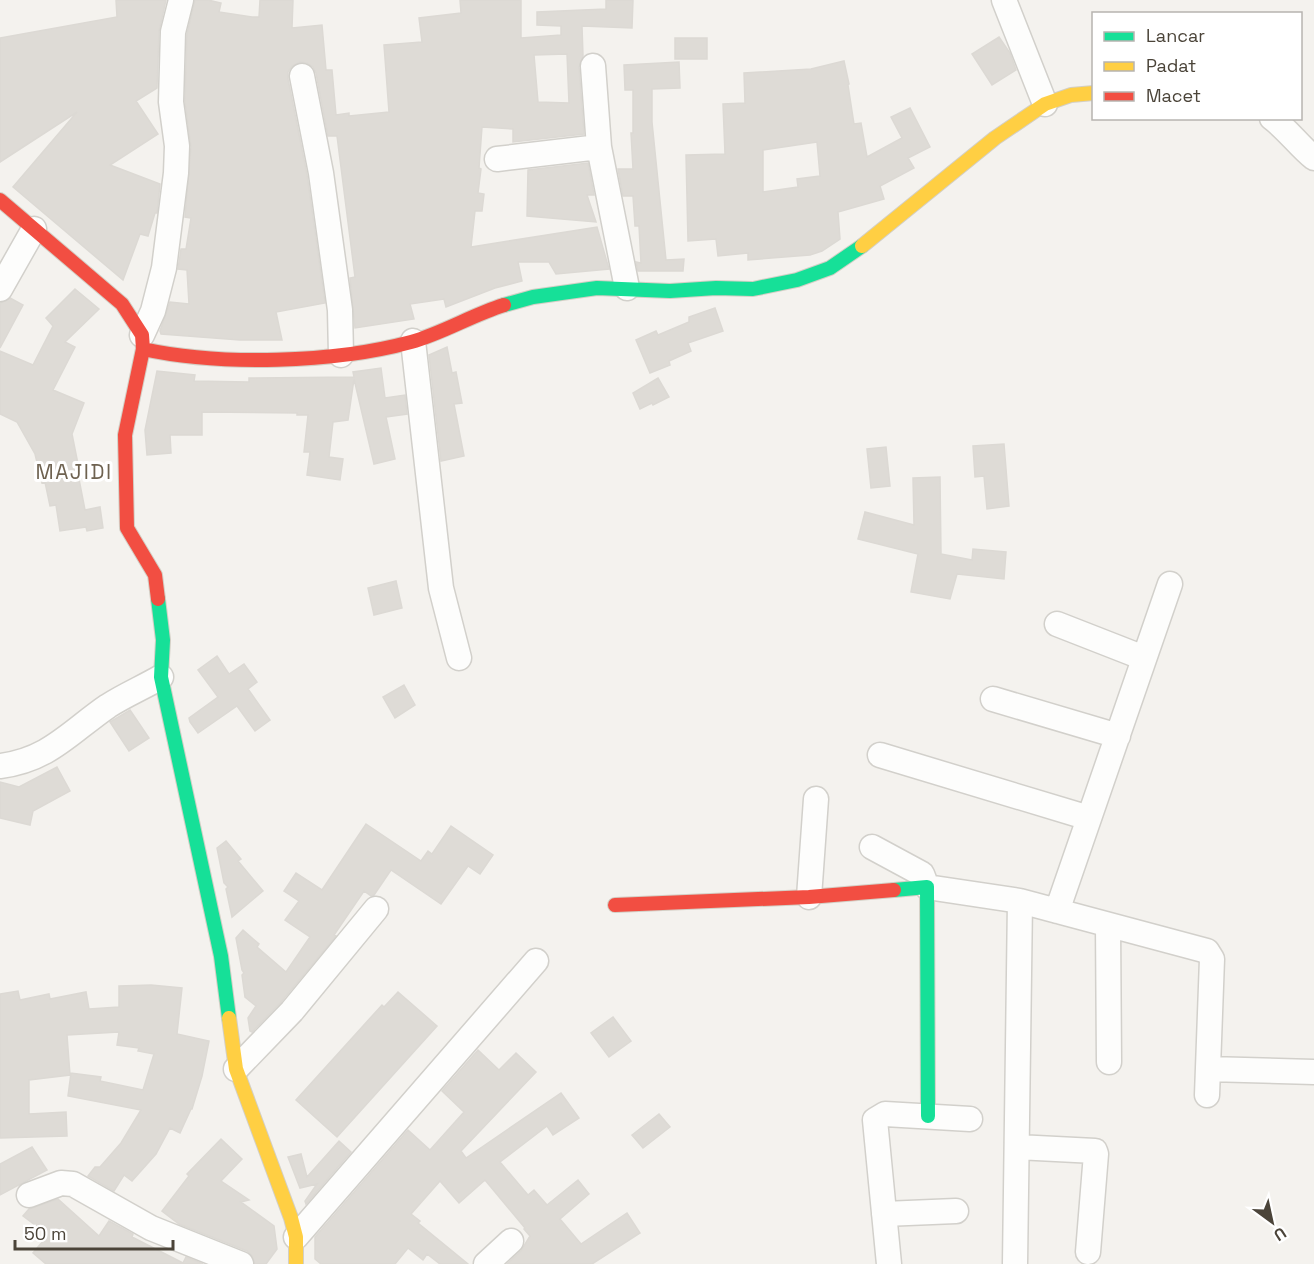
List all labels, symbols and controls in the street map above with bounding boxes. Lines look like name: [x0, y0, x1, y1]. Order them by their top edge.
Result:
legend: [1092, 12, 1302, 120]
text: Lancar: [1146, 24, 1205, 47]
text: Padat: [1146, 54, 1196, 77]
text: Macet: [1146, 84, 1201, 107]
district label: MAJIDI: [35, 458, 113, 485]
north arrow: [1242, 1192, 1302, 1252]
scale bar: [15, 1213, 172, 1251]
text: 50 m: [24, 1222, 66, 1245]
text: U: [1270, 1222, 1290, 1246]

